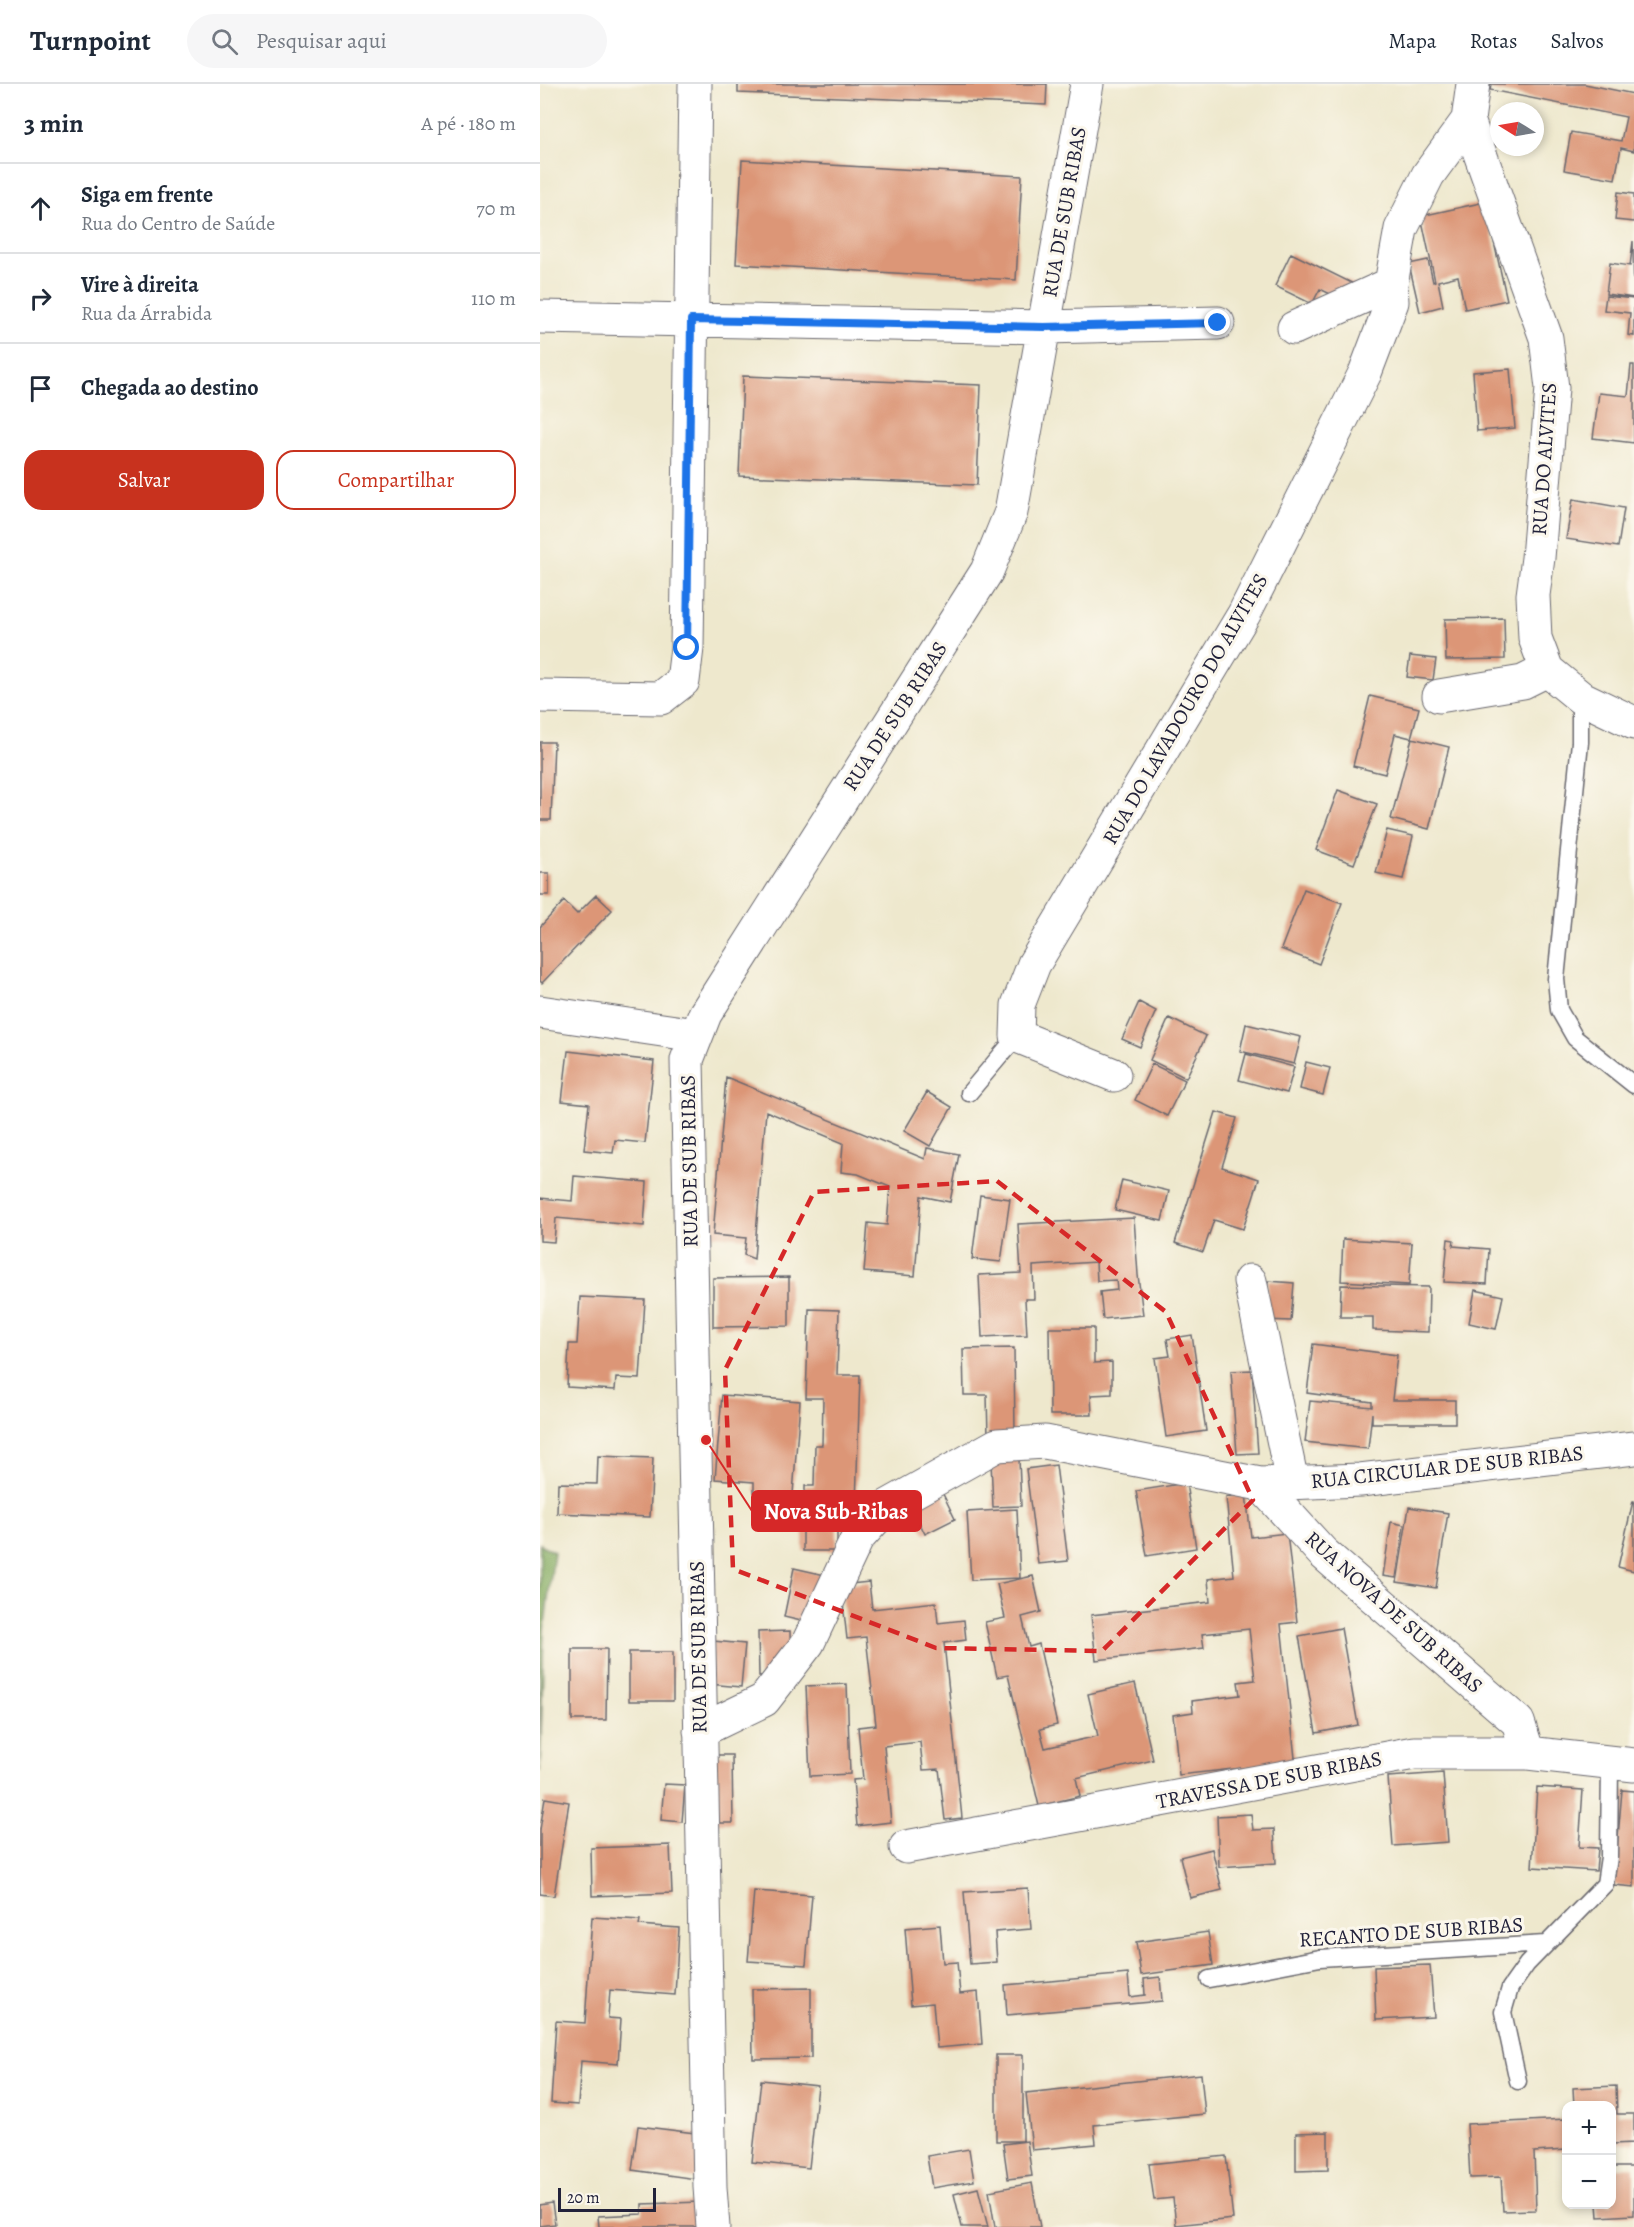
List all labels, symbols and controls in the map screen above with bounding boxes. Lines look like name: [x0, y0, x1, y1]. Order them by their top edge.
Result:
search box: [187, 14, 607, 68]
text: Turnpoint: [30, 22, 151, 60]
icon: search: [208, 25, 241, 58]
text: Pesquisar aqui: [256, 26, 387, 56]
text: Mapa: [1388, 27, 1437, 55]
text: Rotas: [1470, 27, 1517, 55]
text: Salvos: [1550, 27, 1604, 55]
north arrow: [1490, 102, 1544, 156]
text: 3 min: [24, 106, 84, 141]
text: A pé · 180 m: [421, 110, 516, 137]
street label: RUA DE SUB RIBAS: [1035, 125, 1093, 299]
text: Siga em frente: [81, 180, 213, 210]
icon: ahead: [24, 192, 57, 225]
text: 70 m: [476, 195, 516, 222]
text: Rua do Centro de Saúde: [81, 210, 275, 237]
text: Vire à direita: [81, 270, 199, 300]
icon: right: [24, 282, 57, 315]
text: 110 m: [471, 285, 516, 312]
text: Rua da Árrabida: [81, 300, 212, 327]
route end: [1204, 309, 1230, 335]
icon: arrive: [24, 372, 57, 405]
text: Chegada ao destino: [81, 373, 259, 403]
street label: RUA DO ALVITES: [1525, 381, 1563, 537]
button: Salvar: [24, 450, 264, 510]
button: Compartilhar: [276, 450, 516, 510]
street label: RUA DO LAVADOURO DO ALVITES: [1096, 568, 1274, 850]
route start: [673, 634, 699, 660]
street label: RUA DE SUB RIBAS: [836, 636, 954, 796]
street label: RUA DE SUB RIBAS: [673, 1074, 705, 1248]
street label: RUA CIRCULAR DE SUB RIBAS: [1309, 1439, 1585, 1495]
callout: Nova Sub-Ribas: [752, 1491, 921, 1531]
text: Nova Sub-Ribas: [764, 1497, 908, 1527]
street label: RUA NOVA DE SUB RIBAS: [1299, 1525, 1489, 1699]
street label: RUA DE SUB RIBAS: [682, 1560, 714, 1734]
street label: TRAVESSA DE SUB RIBAS: [1154, 1744, 1384, 1816]
street label: RECANTO DE SUB RIBAS: [1298, 1910, 1524, 1954]
map controls: [1562, 2101, 1616, 2209]
button: +: [1562, 2101, 1616, 2155]
button: −: [1562, 2155, 1616, 2209]
scale bar: [558, 2185, 656, 2212]
text: 20 m: [567, 2187, 600, 2209]

